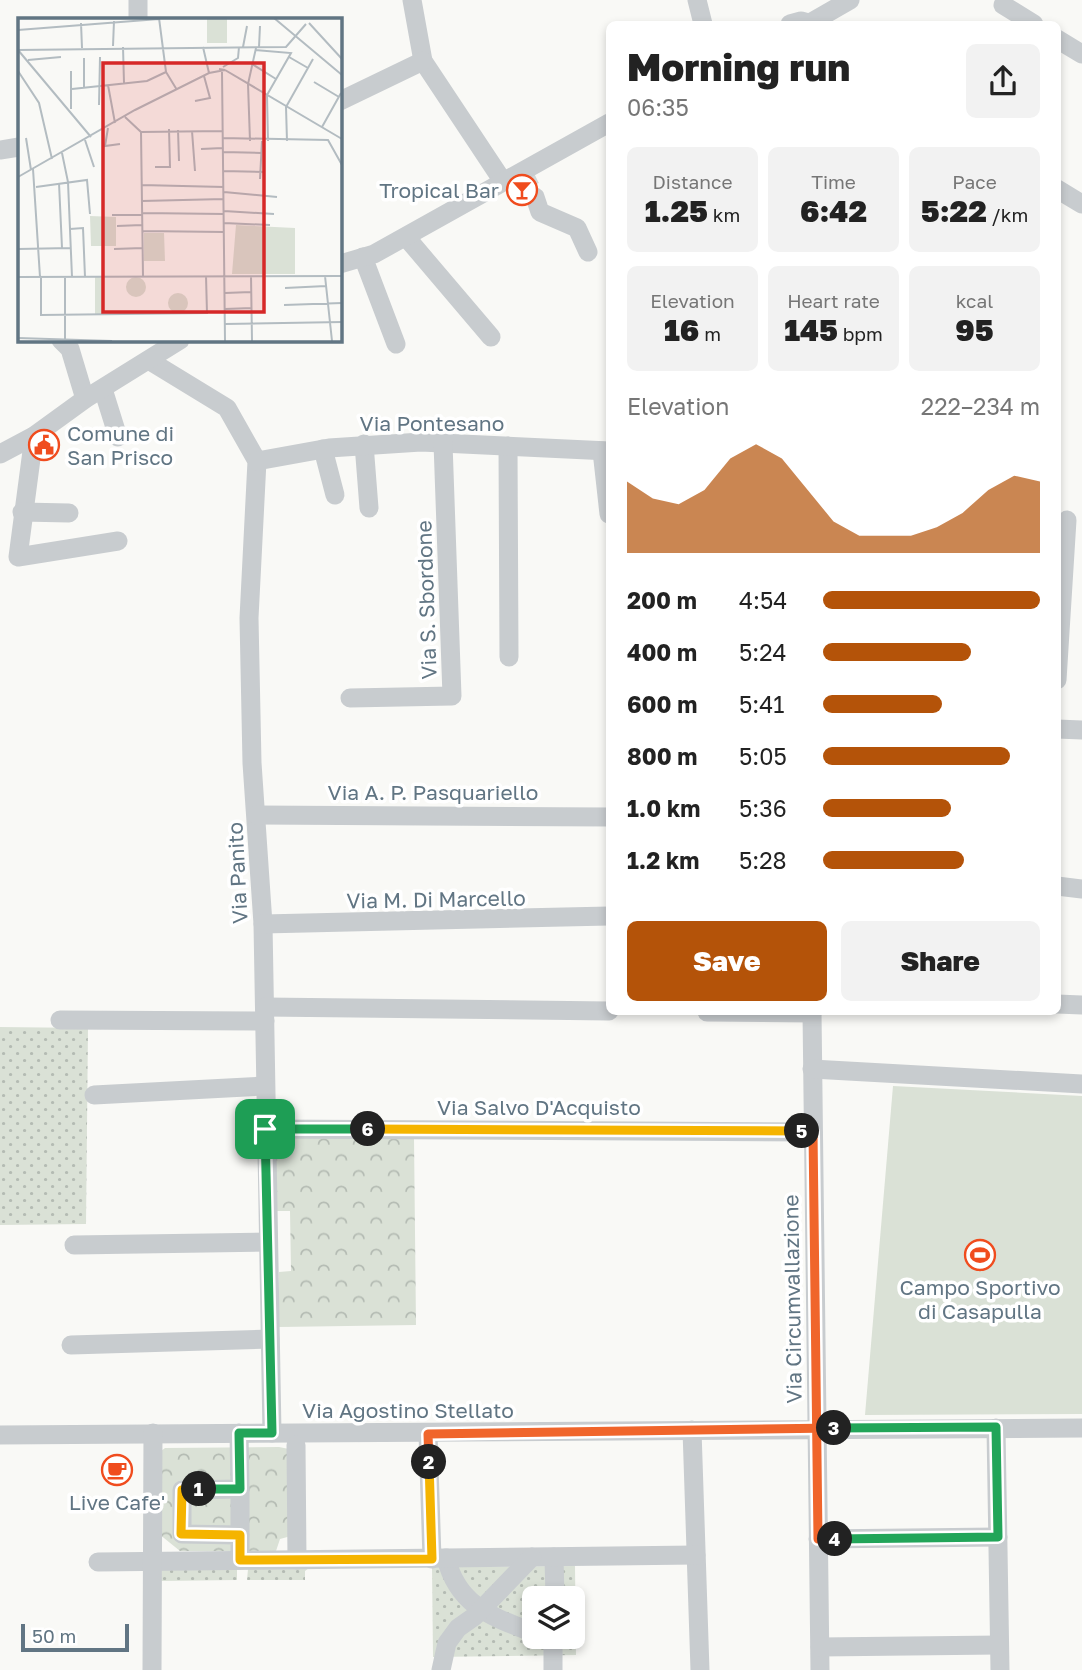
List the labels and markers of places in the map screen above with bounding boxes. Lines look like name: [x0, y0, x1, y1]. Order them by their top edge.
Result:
bar icon: Tropical Bar: [505, 173, 539, 207]
place label: Tropical Bar: [379, 177, 499, 203]
place label: Comune di San Prisco: [67, 420, 174, 470]
public building icon: Comune di San Prisco: [27, 428, 61, 462]
pin: [235, 1099, 295, 1159]
pin: 6: [350, 1112, 386, 1146]
pin: 5: [784, 1114, 820, 1148]
sports icon: Campo Sportivo di Casapulla: [963, 1238, 997, 1272]
place label: Campo Sportivo di Casapulla: [899, 1274, 1061, 1324]
pin: 3: [816, 1410, 852, 1446]
pin: 2: [412, 1444, 446, 1480]
cafe icon: Live Cafe': [100, 1453, 134, 1487]
pin: 1: [182, 1472, 216, 1506]
place label: Live Cafe': [69, 1489, 165, 1515]
pin: 4: [818, 1522, 852, 1556]

